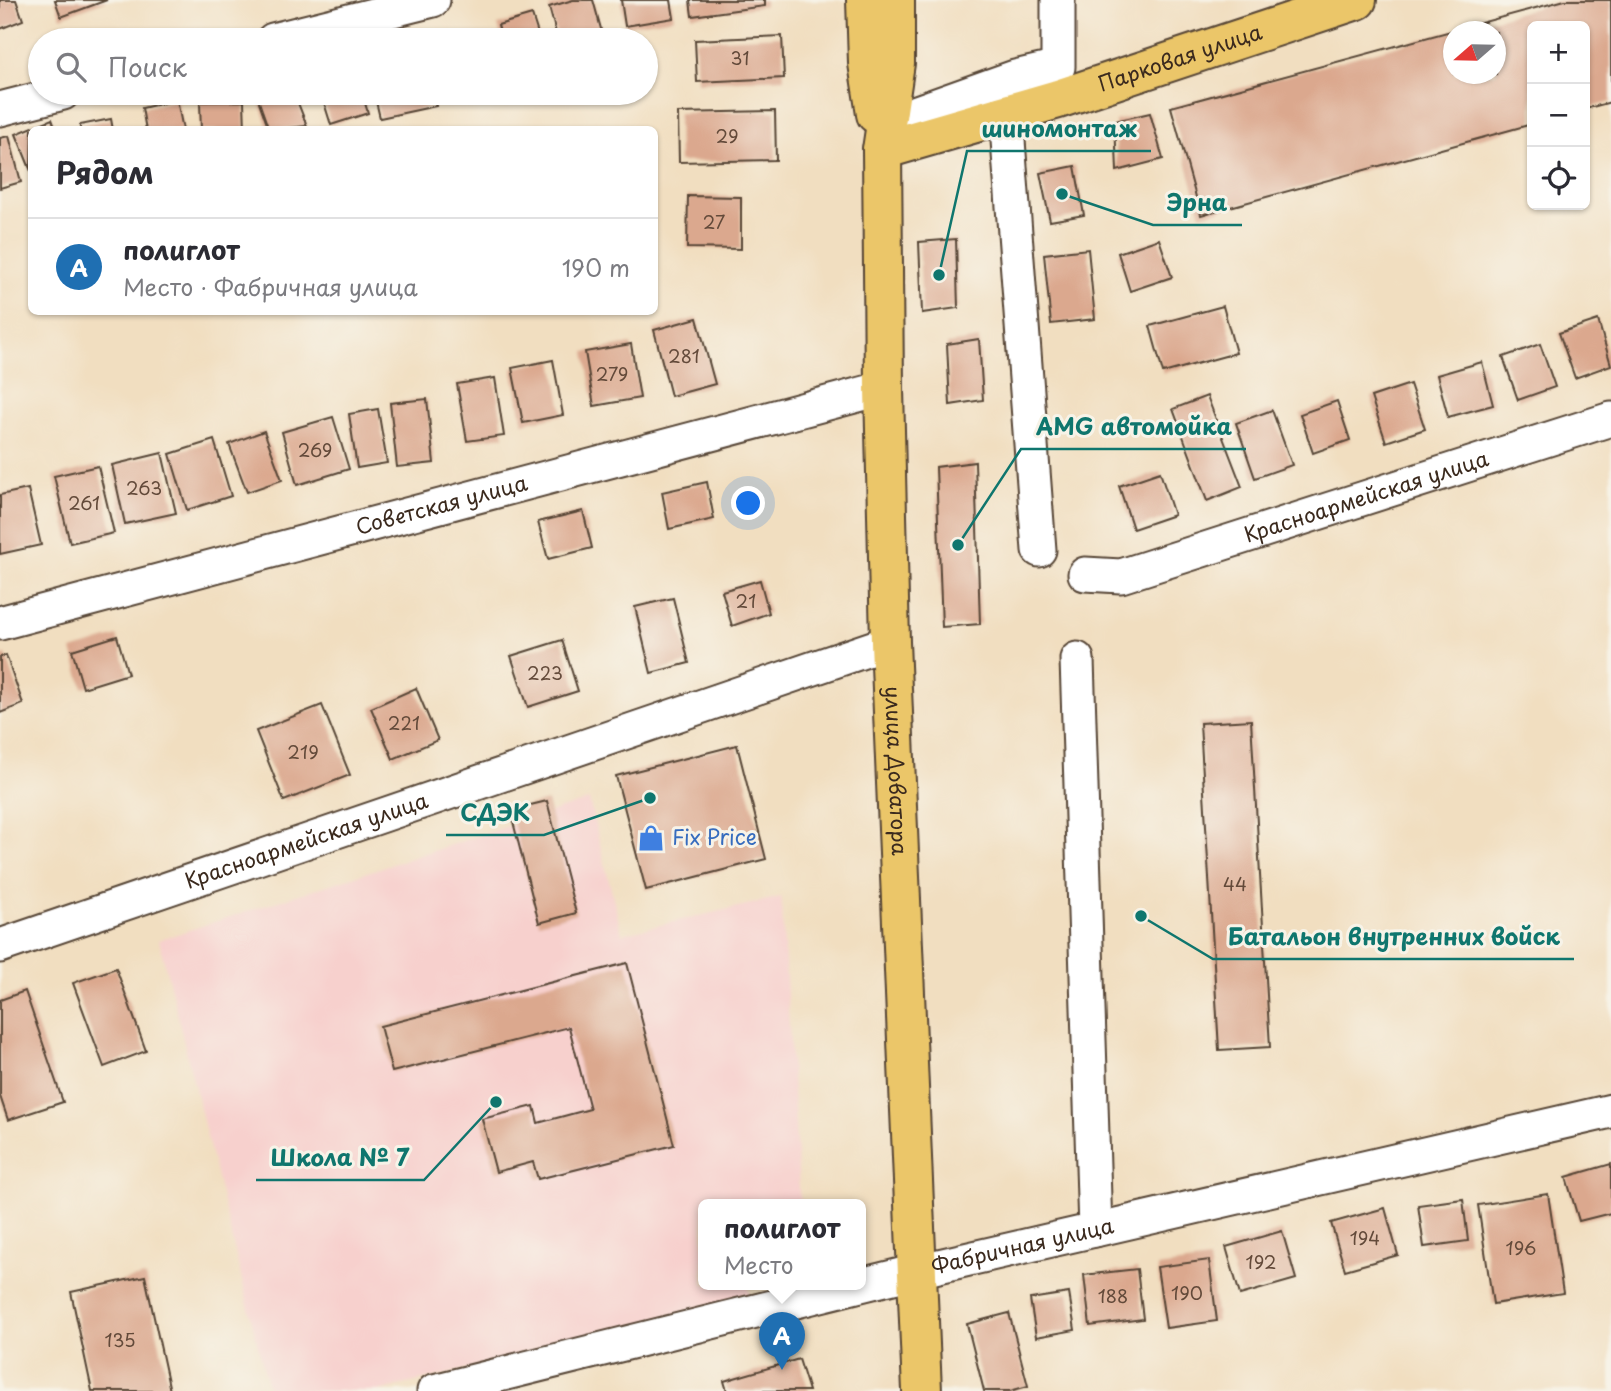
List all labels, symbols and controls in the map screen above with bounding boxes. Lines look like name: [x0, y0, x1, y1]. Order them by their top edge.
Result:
street label: Парковая улица: [1093, 14, 1267, 99]
north arrow: [1443, 21, 1506, 84]
map controls: [1527, 21, 1590, 210]
button: +: [1527, 21, 1590, 84]
search box: [28, 28, 658, 105]
house number: 31: [731, 44, 749, 71]
text: Поиск: [108, 47, 187, 86]
icon: search: [52, 48, 90, 86]
button: −: [1527, 84, 1590, 147]
callout: шиномонтаж: [967, 107, 1151, 151]
text: шиномонтаж: [981, 110, 1138, 145]
house number: 29: [716, 122, 738, 149]
button: locate: [1527, 147, 1590, 210]
text: Рядом: [56, 149, 154, 194]
callout: Эрна: [1153, 181, 1242, 225]
text: Эрна: [1167, 184, 1228, 219]
house number: 27: [703, 208, 725, 235]
text: полиглот: [123, 230, 240, 269]
text: A: [70, 250, 88, 285]
text: 190 m: [562, 250, 630, 285]
text: Место · Фабричная улица: [123, 269, 418, 304]
house number: 281: [668, 342, 700, 369]
house number: 279: [596, 360, 628, 387]
callout: AMG автомойка: [1021, 405, 1246, 449]
text: AMG автомойка: [1035, 408, 1233, 443]
house number: 269: [298, 436, 332, 463]
street label: Красноармейская улица: [1240, 441, 1493, 550]
street label: Советская улица: [352, 465, 531, 542]
house number: 263: [126, 474, 162, 501]
your location: [731, 486, 765, 520]
house number: 261: [68, 489, 100, 516]
house number: 21: [736, 587, 756, 614]
house number: 223: [527, 659, 563, 686]
street label: улица Доватора: [878, 685, 917, 856]
house number: 221: [388, 709, 420, 736]
house number: 219: [287, 738, 319, 765]
street label: Красноармейская улица: [180, 783, 433, 896]
callout: СДЭК: [446, 791, 544, 835]
text: СДЭК: [460, 794, 530, 829]
place label: Fix Price: [672, 820, 757, 852]
shop icon: Fix Price: [636, 823, 666, 853]
house number: 44: [1223, 870, 1247, 897]
callout: Батальон внутренних войск: [1213, 915, 1574, 959]
text: Батальон внутренних войск: [1228, 918, 1560, 953]
callout: Школа № 7: [256, 1136, 424, 1180]
text: Школа № 7: [270, 1139, 410, 1174]
popup: [698, 1199, 866, 1290]
text: полиглот: [724, 1208, 840, 1247]
street label: Фабричная улица: [928, 1208, 1117, 1281]
house number: 194: [1350, 1224, 1380, 1251]
house number: 196: [1506, 1234, 1536, 1261]
text: Место: [724, 1247, 794, 1282]
house number: 192: [1246, 1248, 1276, 1275]
house number: 190: [1171, 1279, 1203, 1306]
house number: 188: [1098, 1282, 1128, 1309]
pin: A: [759, 1312, 805, 1370]
house number: 135: [104, 1326, 136, 1353]

